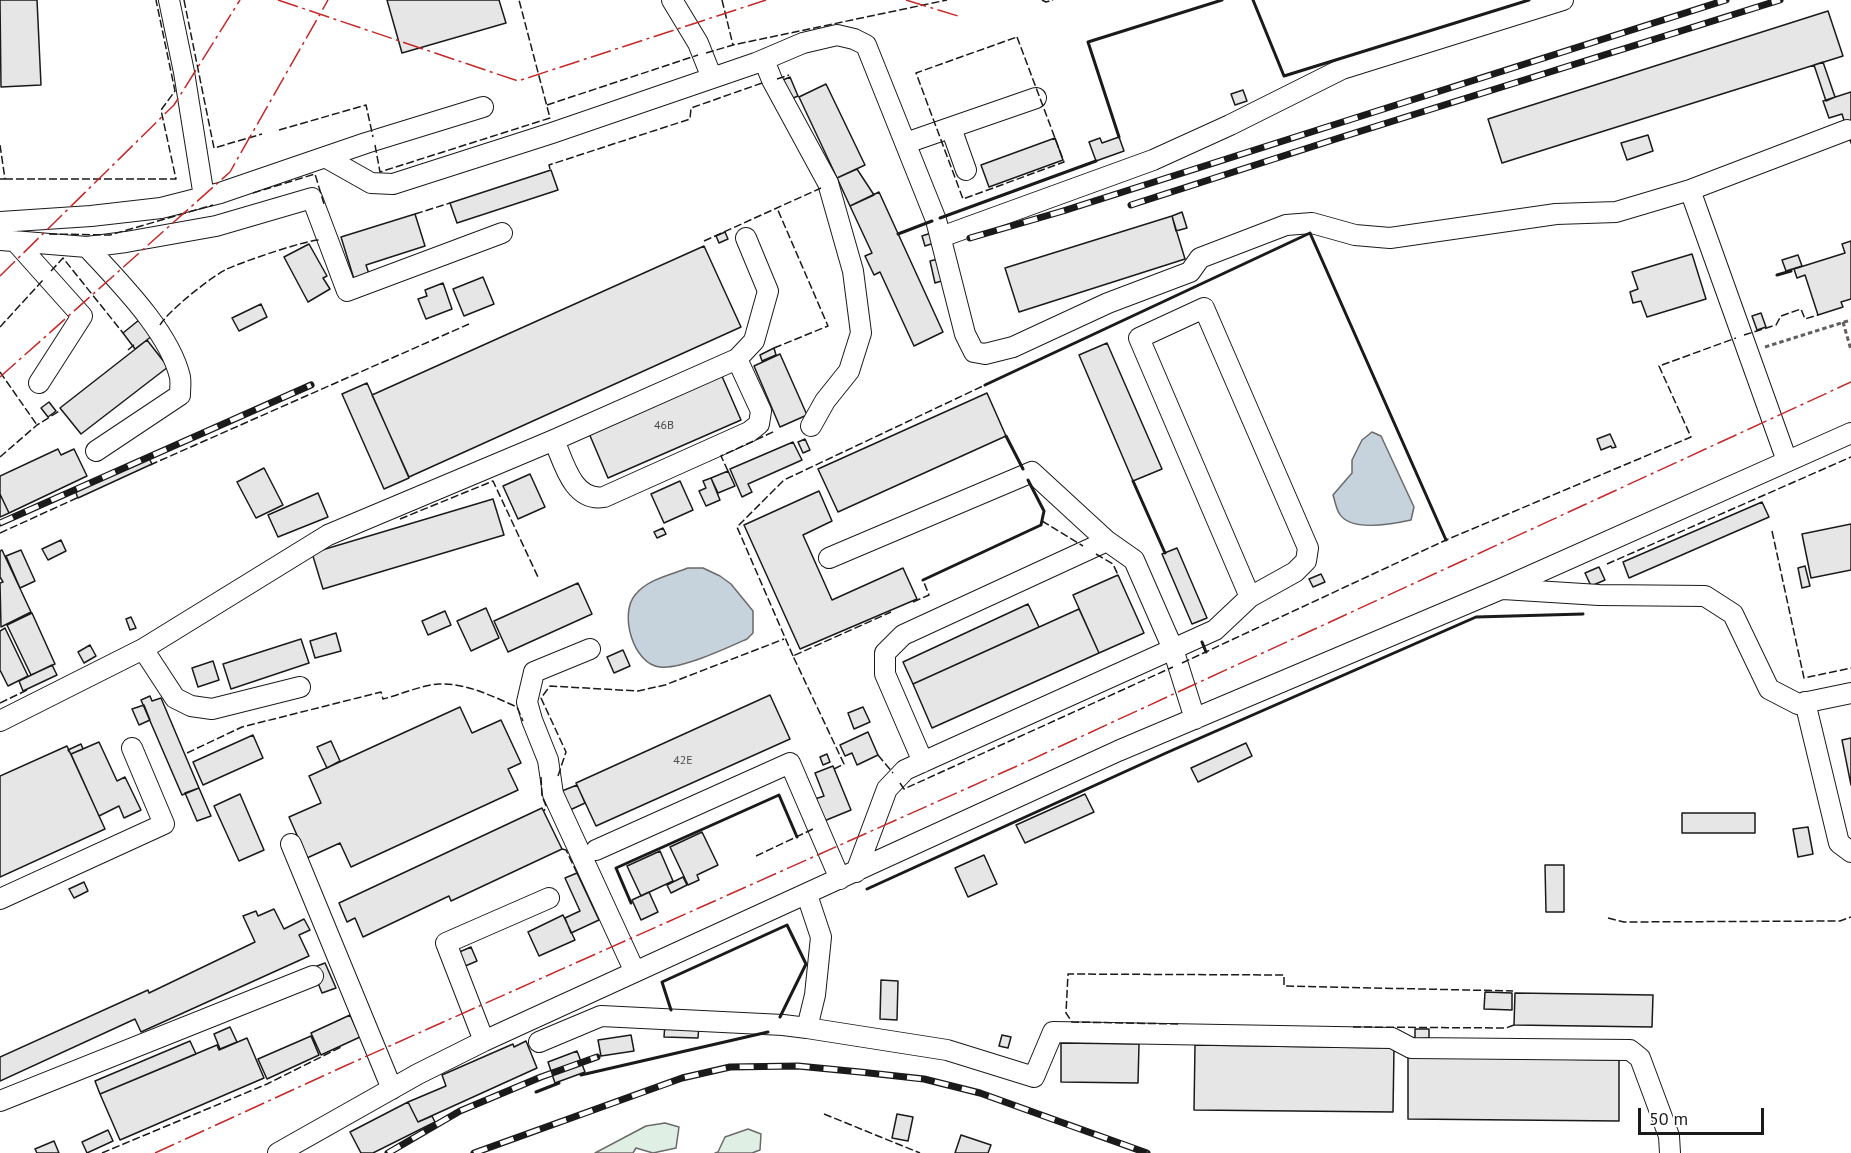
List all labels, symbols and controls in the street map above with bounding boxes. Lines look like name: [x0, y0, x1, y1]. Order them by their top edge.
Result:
house number: 46В: [654, 419, 674, 433]
house number: 42Е: [673, 754, 693, 768]
scale bar: [1641, 1096, 1767, 1134]
text: 50 m: [1649, 1107, 1688, 1130]

